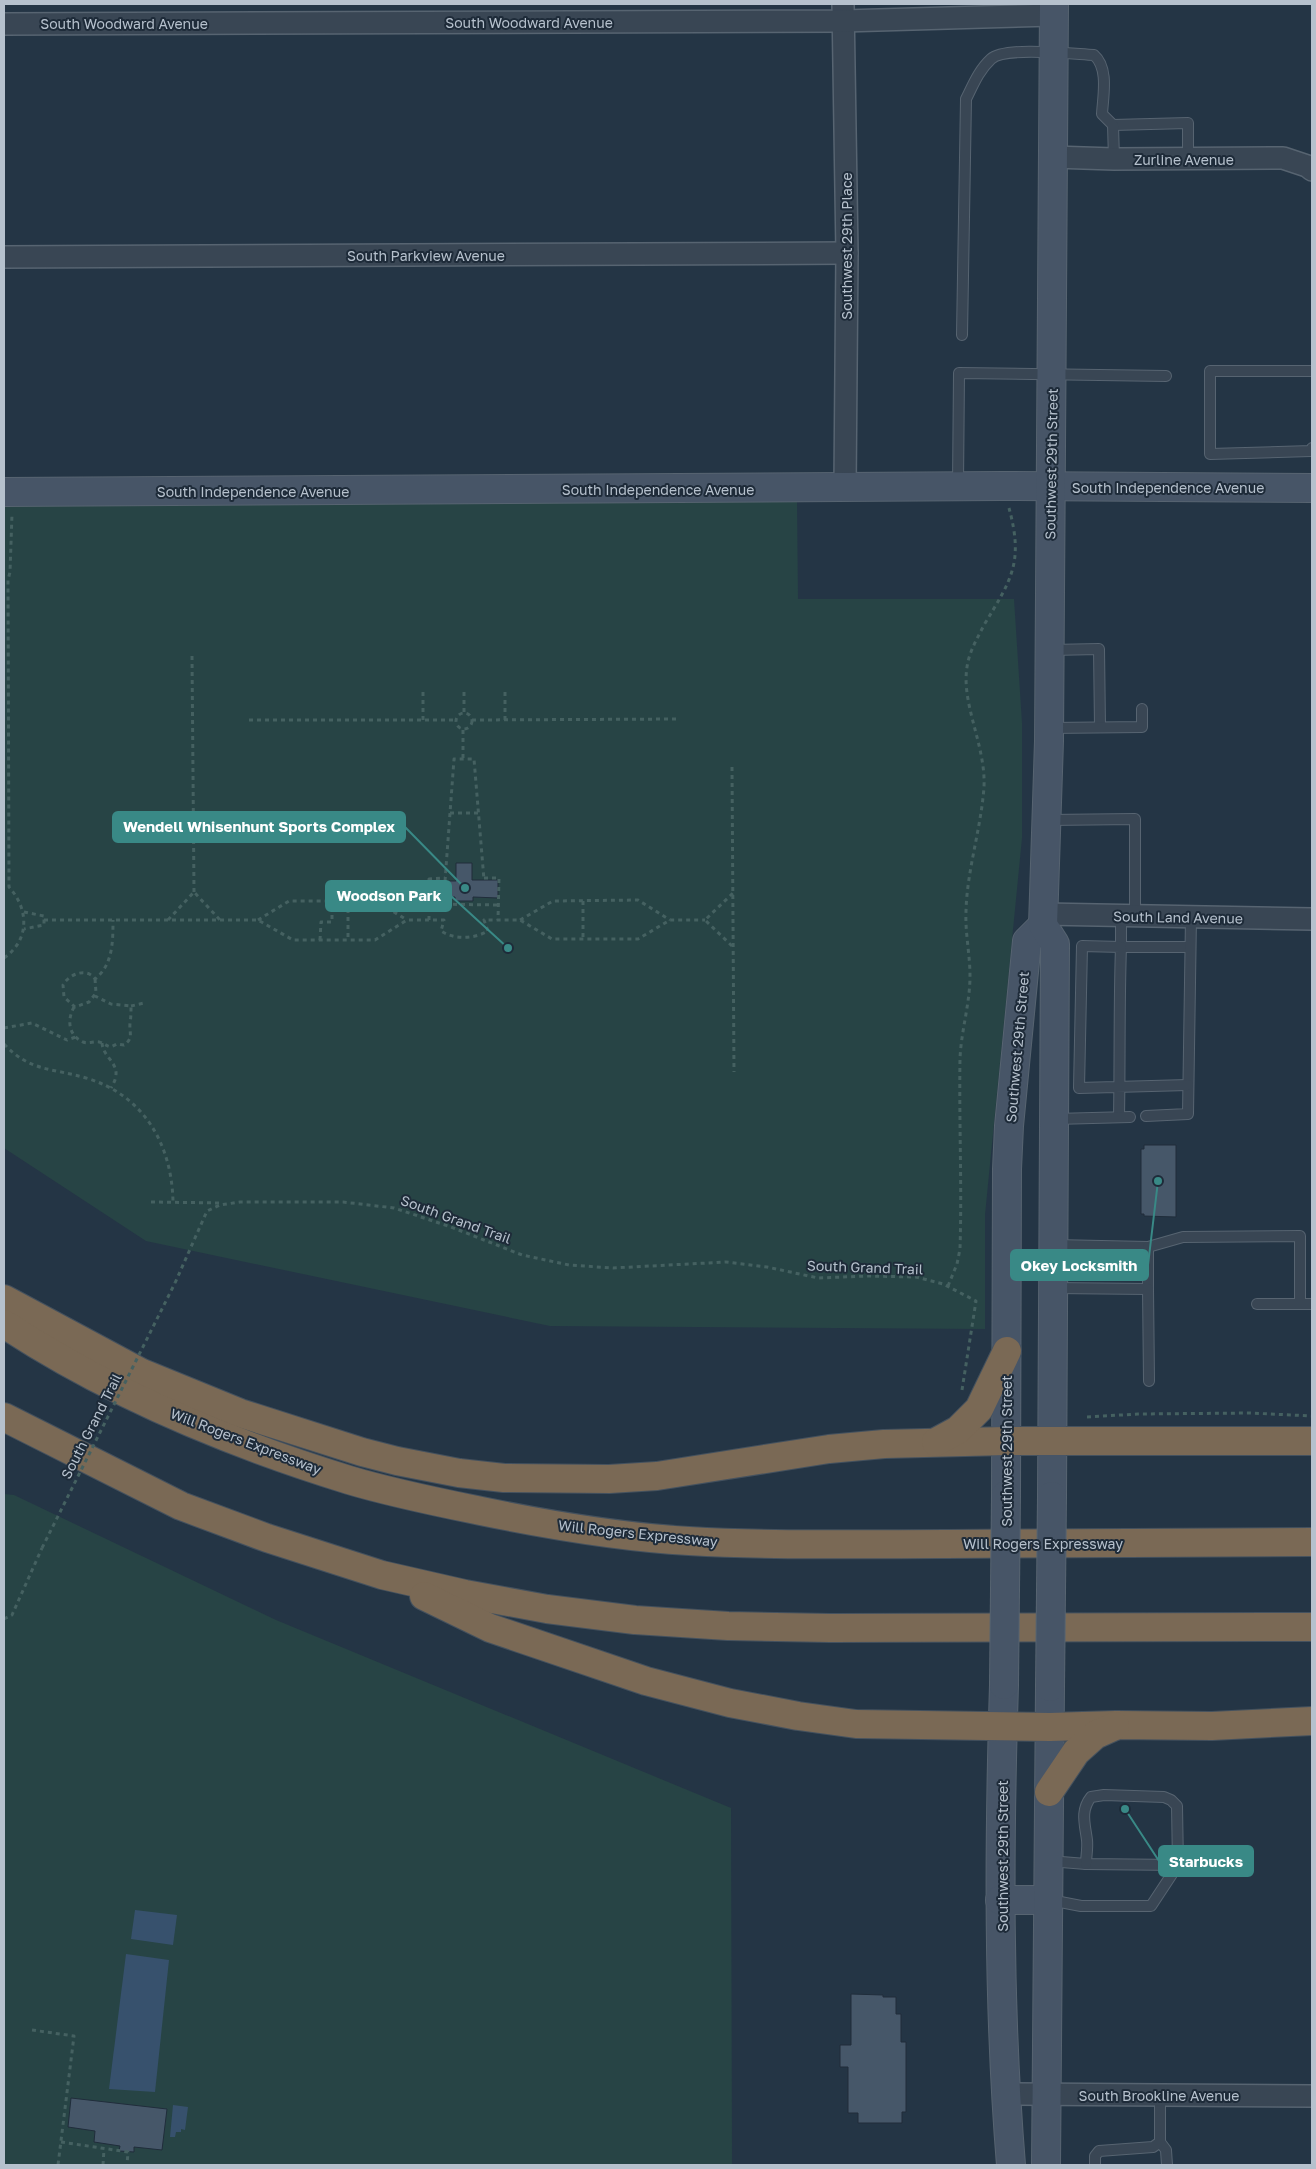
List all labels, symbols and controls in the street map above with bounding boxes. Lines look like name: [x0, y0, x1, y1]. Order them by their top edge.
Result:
street label: South Woodward Avenue: [445, 14, 613, 31]
street label: South Woodward Avenue: [40, 15, 208, 32]
street label: Zurline Avenue: [1134, 151, 1234, 168]
street label: Southwest 29th Place: [838, 172, 855, 320]
street label: South Parkview Avenue: [347, 247, 505, 264]
street label: Southwest 29th Street: [1041, 388, 1061, 540]
street label: South Independence Avenue: [1072, 479, 1264, 496]
street label: South Independence Avenue: [562, 481, 754, 498]
street label: South Independence Avenue: [157, 483, 349, 500]
callout: Wendell Whisenhunt Sports Complex: [113, 812, 405, 842]
text: Wendell Whisenhunt Sports Complex: [123, 817, 395, 835]
callout: Woodson Park: [326, 881, 451, 911]
text: Woodson Park: [337, 886, 442, 904]
street label: South Land Avenue: [1113, 907, 1243, 927]
street label: Southwest 29th Street: [1002, 971, 1032, 1123]
street label: South Grand Trail: [398, 1191, 514, 1247]
callout: Okey Locksmith: [1011, 1250, 1148, 1280]
street label: South Grand Trail: [807, 1256, 923, 1278]
text: Okey Locksmith: [1021, 1256, 1137, 1274]
street label: South Grand Trail: [57, 1370, 125, 1482]
street label: Southwest 29th Street: [998, 1375, 1015, 1527]
street label: Will Rogers Expressway: [168, 1404, 324, 1478]
street label: Will Rogers Expressway: [557, 1516, 719, 1550]
street label: Will Rogers Expressway: [963, 1535, 1123, 1552]
street label: Southwest 29th Street: [994, 1780, 1011, 1932]
callout: Starbucks: [1159, 1846, 1253, 1876]
text: Starbucks: [1169, 1852, 1243, 1870]
street label: South Brookline Avenue: [1079, 2087, 1239, 2104]

